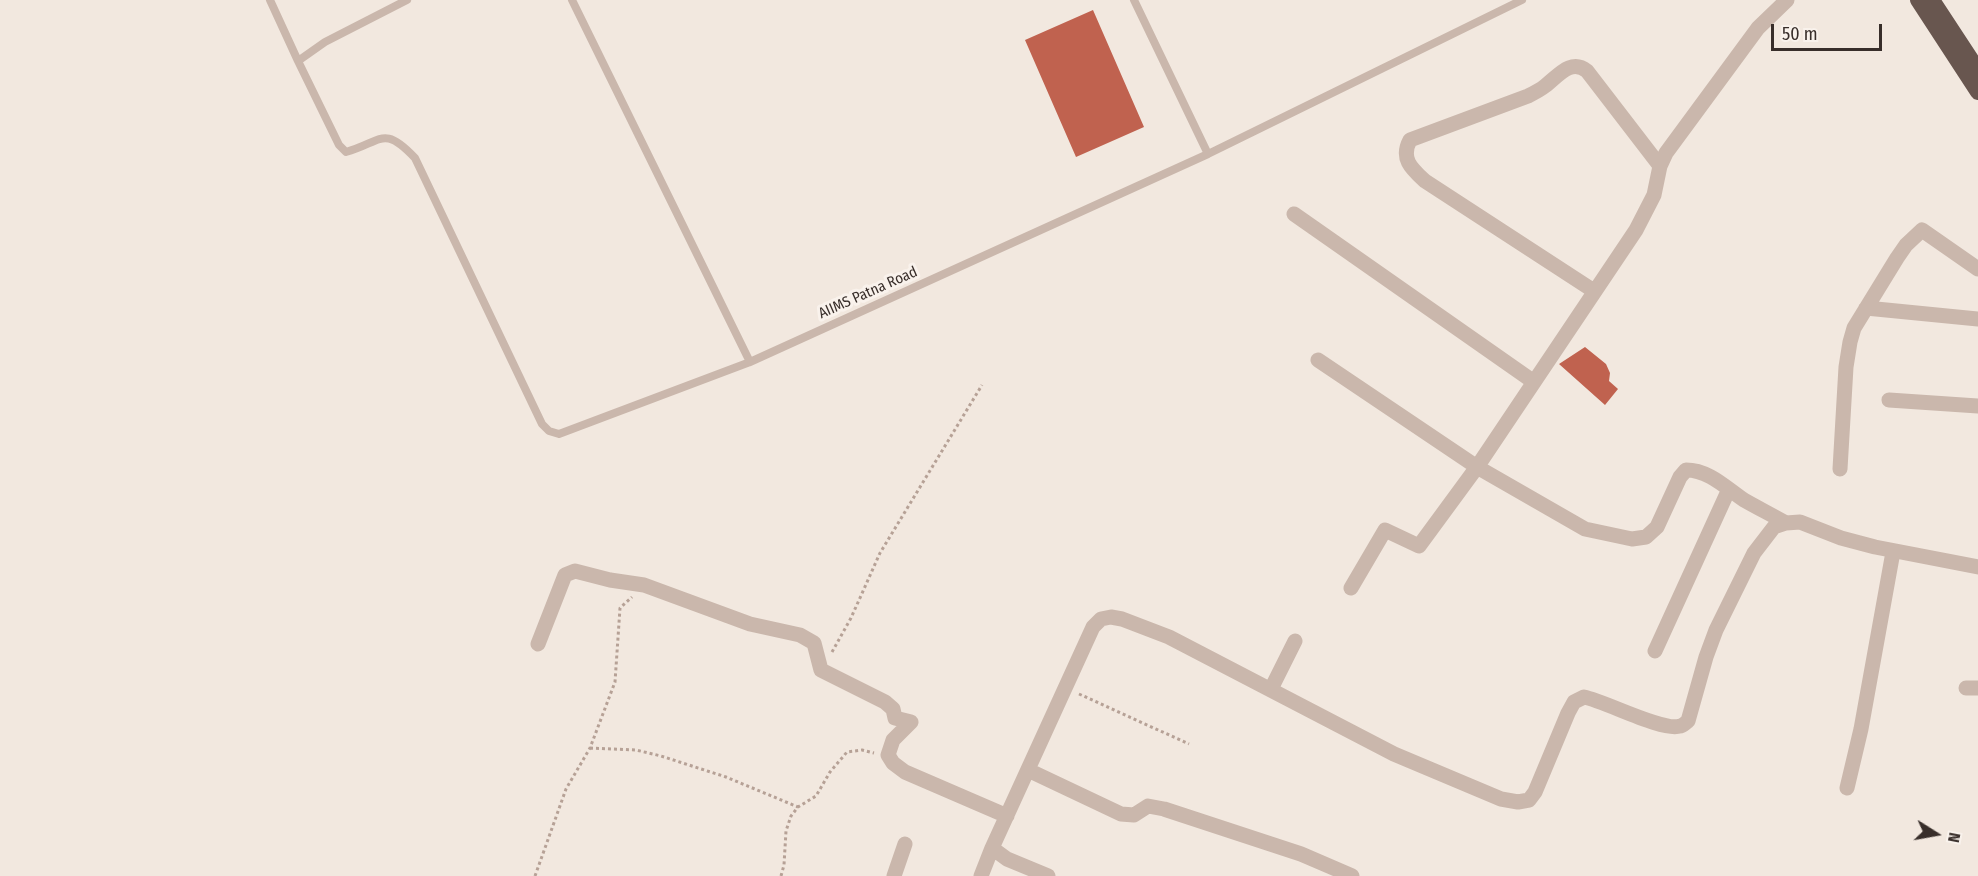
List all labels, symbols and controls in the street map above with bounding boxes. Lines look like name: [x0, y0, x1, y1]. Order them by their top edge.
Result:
scale bar: [1774, 12, 1885, 50]
text: 50 m: [1782, 23, 1818, 45]
street label: AIIMS Patna Road: [816, 263, 920, 323]
north arrow: [1906, 804, 1966, 864]
text: N: [1944, 831, 1964, 844]

